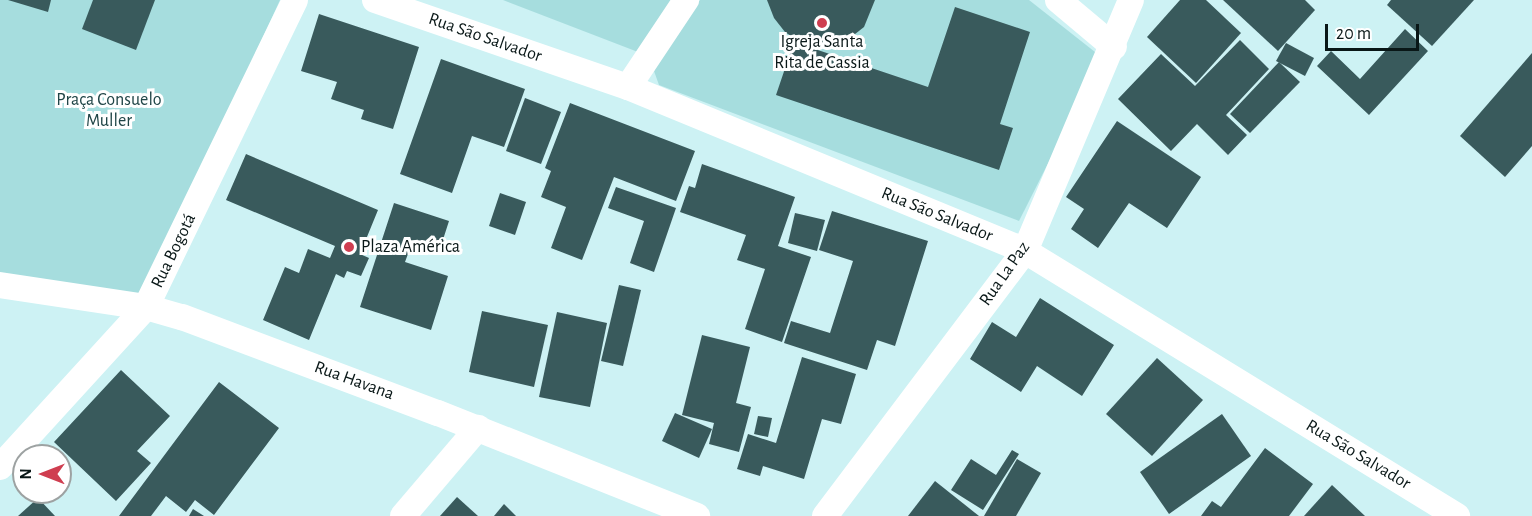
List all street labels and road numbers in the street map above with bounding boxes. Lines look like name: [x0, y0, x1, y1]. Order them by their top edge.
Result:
street label: Rua São Salvador: [425, 8, 545, 68]
street label: Rua São Salvador: [878, 183, 996, 247]
street label: Rua Bogotá: [147, 210, 201, 292]
street label: Rua La Paz: [975, 238, 1035, 310]
street label: Rua Havana: [311, 357, 397, 405]
street label: Rua São Salvador: [1302, 415, 1414, 495]

